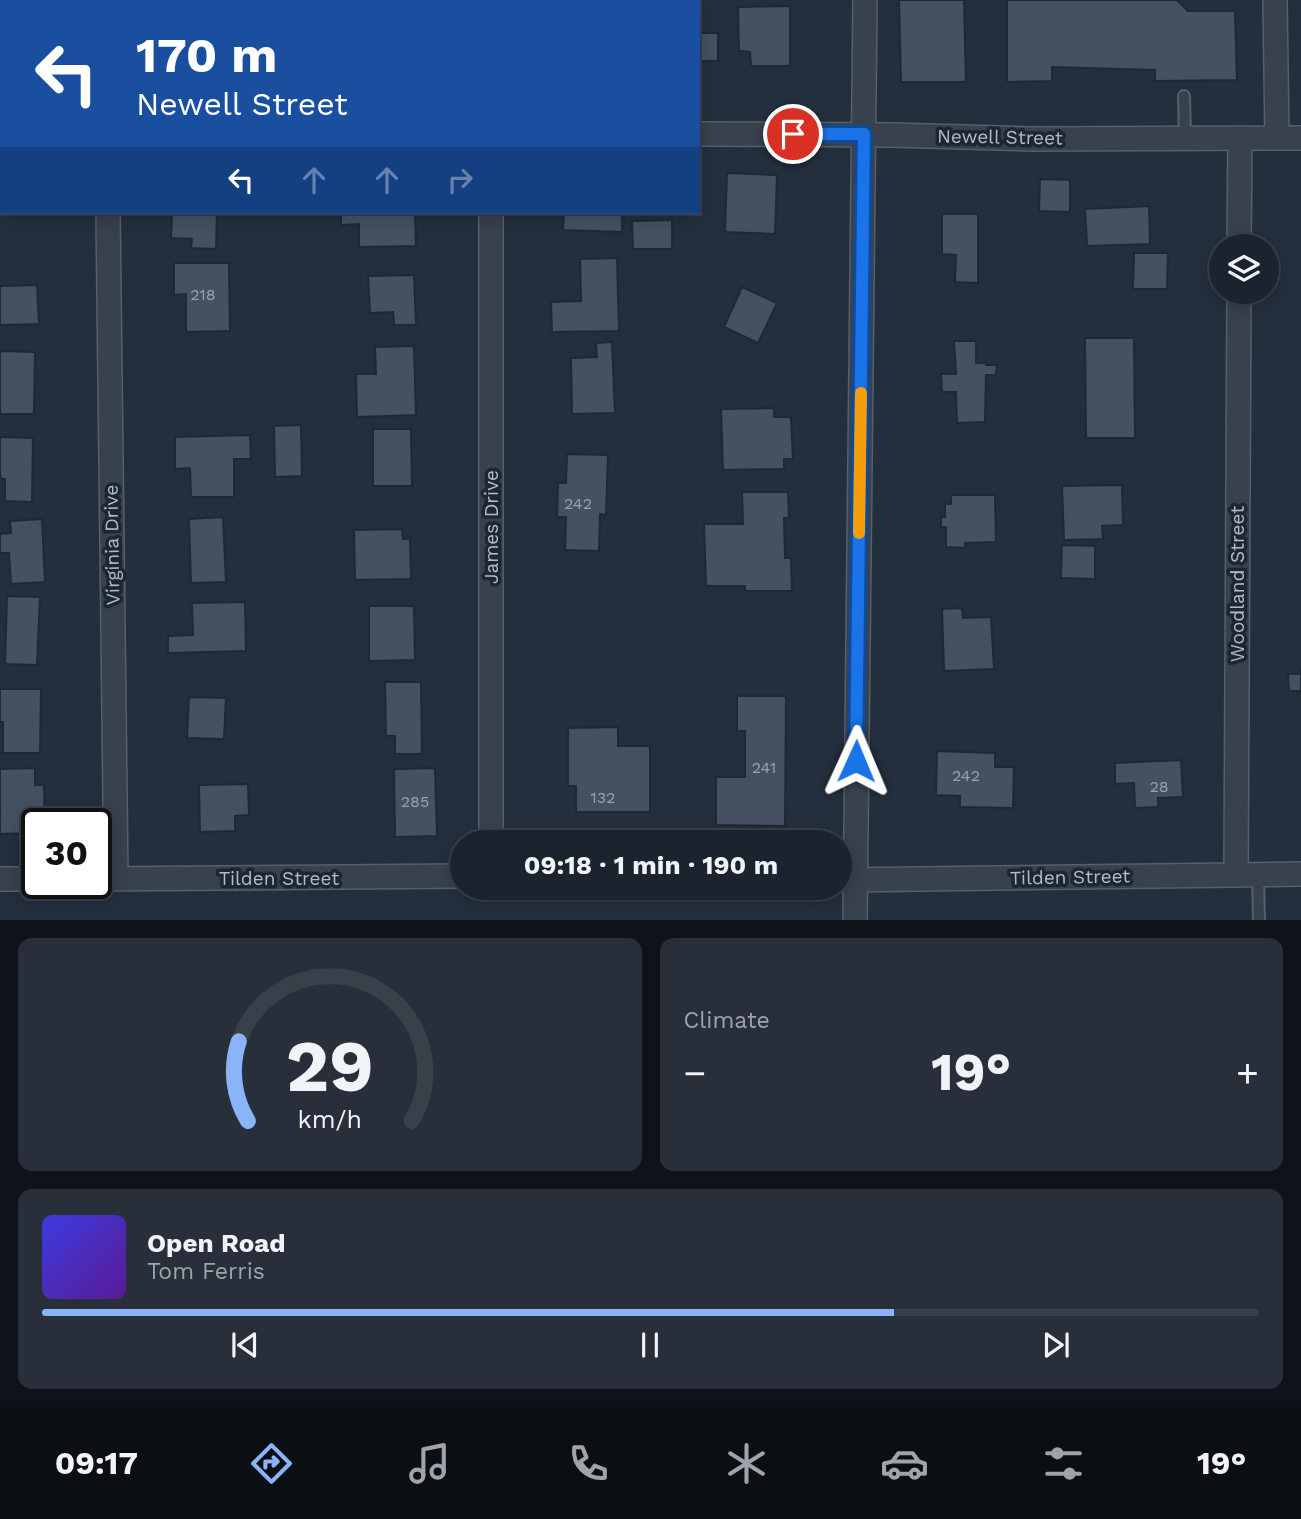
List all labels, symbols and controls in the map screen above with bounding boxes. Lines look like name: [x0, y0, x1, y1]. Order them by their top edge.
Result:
text: 170 m: [136, 26, 277, 84]
icon: left: [21, 28, 112, 119]
text: Newell Street: [136, 85, 348, 123]
pin: [763, 104, 823, 164]
icon: arrive: [774, 115, 812, 153]
street label: Newell Street: [937, 124, 1063, 150]
icon: left: [222, 161, 260, 199]
icon: ahead: [295, 161, 333, 199]
icon: ahead: [368, 161, 406, 199]
icon: right: [441, 161, 479, 199]
map controls: [1209, 234, 1279, 304]
button: layers: [1209, 234, 1279, 304]
house number: 218: [190, 285, 216, 304]
street label: James Drive: [480, 470, 503, 584]
street label: Virginia Drive: [99, 484, 125, 606]
house number: 242: [564, 494, 592, 513]
street label: Woodland Street: [1226, 506, 1249, 662]
position arrow: [819, 724, 893, 798]
house number: 241: [752, 758, 776, 777]
house number: 242: [952, 766, 980, 785]
house number: 28: [1149, 777, 1169, 796]
house number: 132: [591, 788, 615, 807]
house number: 285: [401, 792, 429, 811]
speed limit sign: 30: [21, 808, 112, 899]
text: 09:18 · 1 min · 190 m: [524, 850, 778, 880]
street label: Tilden Street: [1010, 864, 1130, 890]
street label: Tilden Street: [219, 867, 339, 890]
text: Climate: [684, 1007, 770, 1034]
text: 29: [286, 1023, 374, 1109]
text: 19°: [931, 1042, 1011, 1103]
text: −: [684, 1051, 706, 1095]
text: +: [1236, 1051, 1259, 1095]
text: km/h: [298, 1104, 362, 1133]
text: Open Road: [147, 1228, 285, 1258]
text: Tom Ferris: [147, 1258, 265, 1285]
icon: previous: [226, 1326, 264, 1364]
icon: pause: [631, 1326, 669, 1364]
icon: next: [1037, 1326, 1075, 1364]
icon: directions: [247, 1439, 296, 1488]
icon: music: [405, 1439, 454, 1488]
icon: phone: [564, 1439, 613, 1488]
icon: climate: [722, 1439, 771, 1488]
icon: car: [880, 1439, 929, 1488]
icon: filters: [1039, 1439, 1088, 1488]
text: 09:17: [55, 1444, 138, 1482]
text: 19°: [1197, 1444, 1246, 1482]

